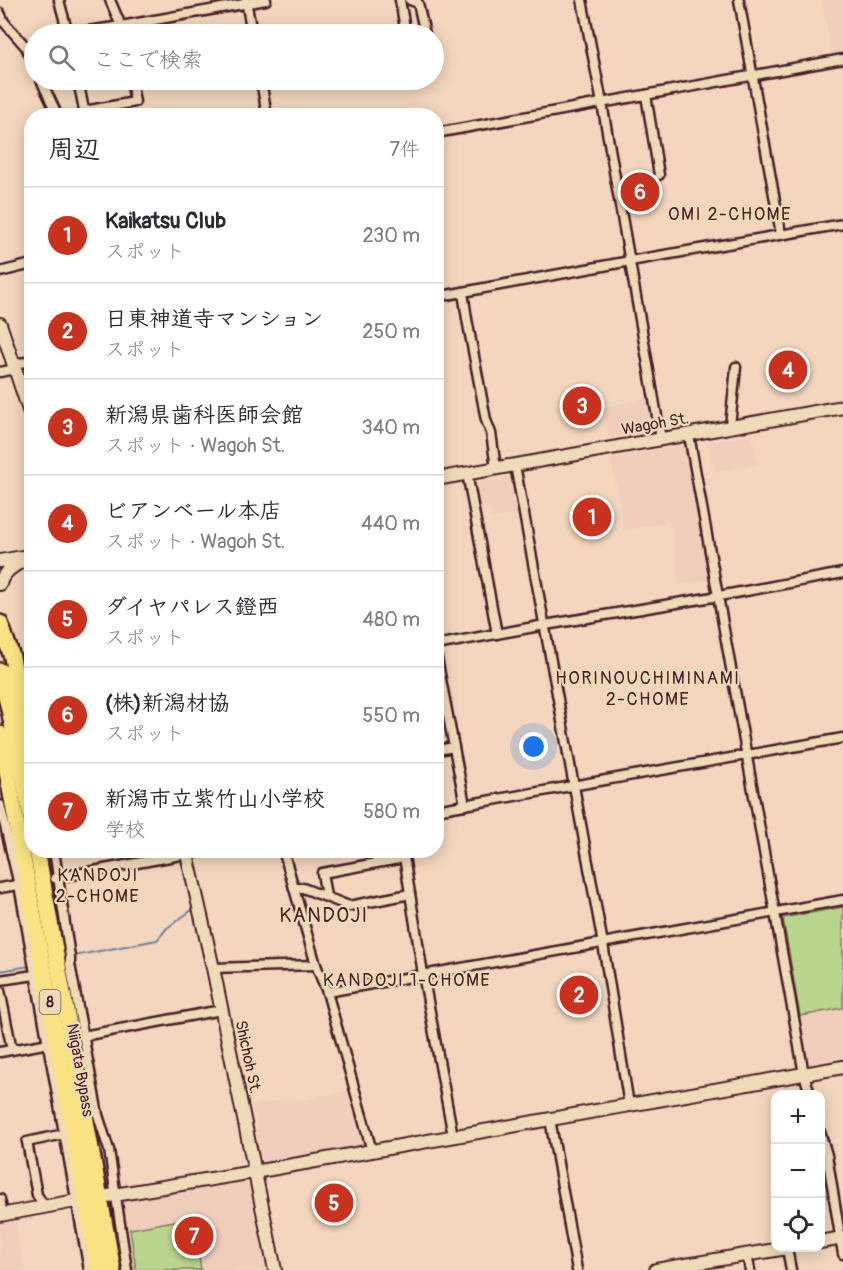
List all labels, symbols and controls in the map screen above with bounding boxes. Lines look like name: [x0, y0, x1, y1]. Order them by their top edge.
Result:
search box: [24, 24, 444, 90]
icon: search: [45, 41, 78, 74]
text: ここで検索: [93, 46, 203, 74]
text: 周辺: [48, 134, 100, 166]
text: 7件: [389, 137, 420, 162]
pin: 6: [620, 170, 660, 214]
district label: OMI 2-CHOME: [668, 203, 792, 226]
text: Kaikatsu Club: [105, 207, 226, 235]
text: 1: [64, 223, 71, 248]
text: 230 m: [363, 223, 420, 248]
text: スポット: [105, 239, 185, 264]
text: 日東神道寺マンション: [105, 305, 323, 333]
text: 2: [62, 319, 73, 344]
text: 250 m: [362, 319, 420, 344]
text: スポット: [105, 337, 185, 362]
pin: 4: [768, 348, 808, 392]
pin: 3: [562, 384, 602, 428]
text: 新潟県歯科医師会館: [105, 401, 303, 429]
street label: Wagoh St.: [620, 408, 690, 440]
text: 3: [62, 415, 73, 440]
text: 340 m: [361, 415, 420, 440]
text: スポット · Wagoh St.: [105, 433, 285, 458]
pin: 1: [572, 494, 612, 540]
text: ビアンベール本店: [105, 497, 281, 525]
text: 4: [62, 511, 73, 536]
text: 440 m: [361, 511, 420, 536]
text: スポット · Wagoh St.: [105, 529, 285, 554]
text: ダイヤパレス鐙西: [105, 593, 279, 621]
text: 5: [62, 607, 73, 632]
text: 480 m: [363, 607, 420, 632]
text: スポット: [105, 625, 185, 650]
district label: HORINOUCHIMINAMI 2-CHOME: [555, 667, 741, 711]
text: (株)新潟材協: [105, 689, 230, 717]
text: 6: [62, 703, 73, 728]
text: 550 m: [363, 703, 420, 728]
text: スポット: [105, 721, 185, 746]
your location: [519, 732, 548, 761]
text: 新潟市立紫竹山小学校: [105, 785, 325, 813]
text: 7: [62, 799, 73, 824]
text: 580 m: [363, 799, 420, 824]
text: 学校: [105, 817, 145, 842]
district label: KANDOJI 2-CHOME: [56, 864, 140, 908]
district label: KANDOJI: [279, 903, 369, 928]
district label: KANDOJI 1-CHOME: [323, 969, 491, 992]
pin: 2: [560, 972, 598, 1018]
road number: 8: [40, 990, 60, 1014]
street label: Shichoh St.: [230, 1019, 266, 1095]
street label: Niigata Bypass: [62, 1022, 98, 1118]
map controls: [771, 1090, 825, 1252]
button: +: [771, 1090, 825, 1144]
button: −: [771, 1144, 825, 1198]
pin: 5: [314, 1180, 354, 1226]
button: locate: [771, 1198, 825, 1252]
pin: 7: [174, 1214, 214, 1258]

